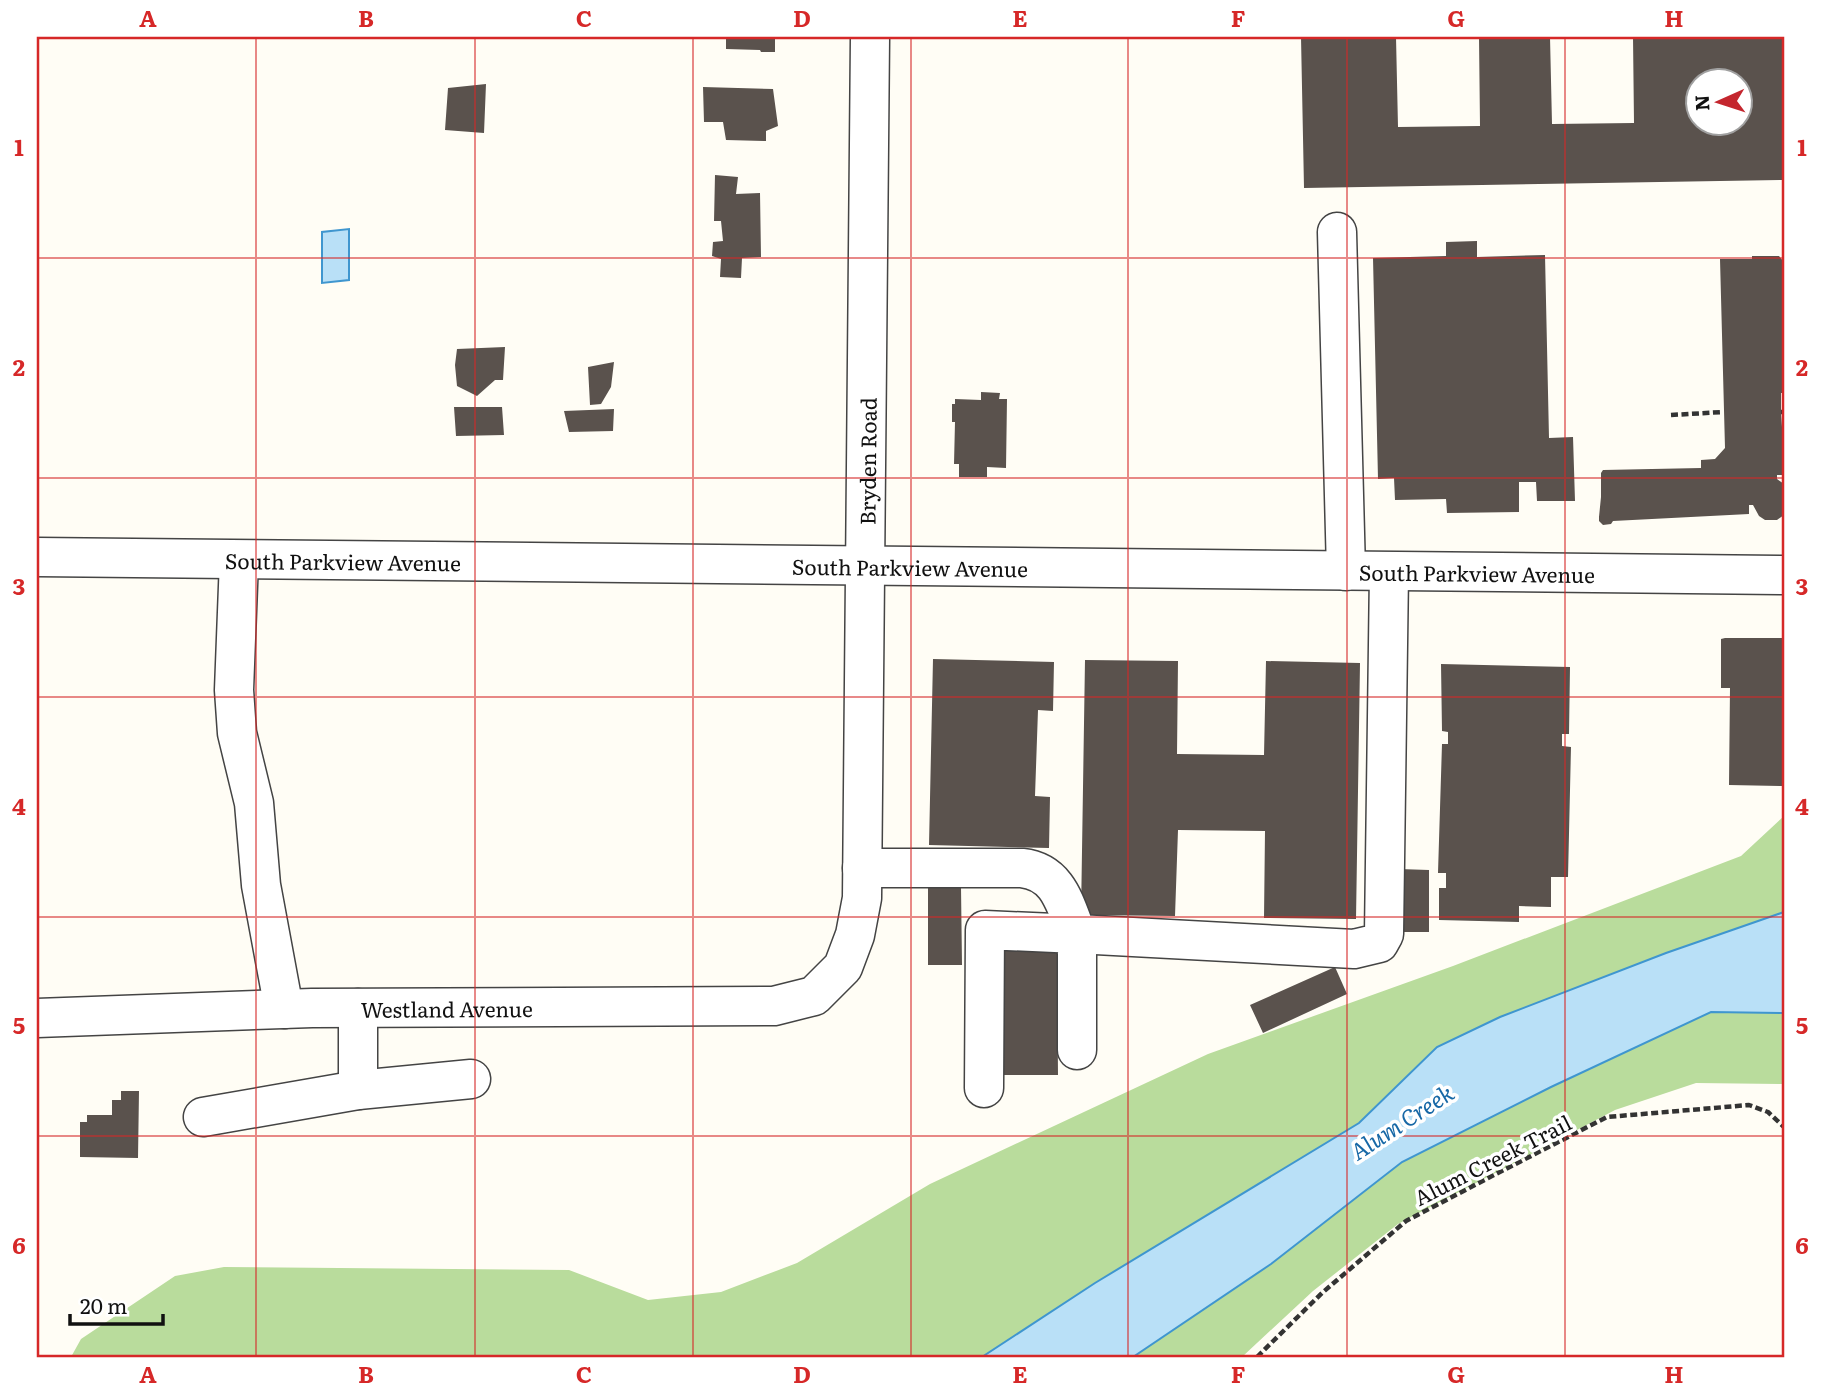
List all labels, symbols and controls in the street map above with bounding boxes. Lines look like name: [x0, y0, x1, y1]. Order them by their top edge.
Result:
text: A: [139, 0, 157, 34]
text: B: [358, 0, 374, 34]
text: C: [576, 0, 592, 34]
text: D: [793, 0, 811, 34]
text: E: [1012, 0, 1028, 34]
text: F: [1231, 0, 1246, 34]
text: G: [1447, 0, 1465, 34]
text: H: [1664, 0, 1684, 34]
north arrow: [1685, 66, 1755, 136]
text: N: [1687, 94, 1715, 112]
text: 1: [14, 129, 24, 163]
text: 1: [1797, 129, 1807, 163]
text: 2: [13, 349, 25, 383]
text: 2: [1796, 349, 1808, 383]
street label: Bryden Road: [850, 397, 882, 525]
street label: South Parkview Avenue: [225, 543, 461, 577]
street label: South Parkview Avenue: [792, 549, 1028, 583]
street label: South Parkview Avenue: [1359, 555, 1595, 589]
text: 3: [13, 568, 25, 602]
text: 3: [1796, 568, 1808, 602]
text: 4: [12, 788, 26, 822]
text: 4: [1795, 788, 1809, 822]
street label: Westland Avenue: [361, 992, 533, 1023]
text: 5: [13, 1007, 25, 1041]
text: 5: [1796, 1007, 1808, 1041]
water label: Alum Creek: [1342, 1075, 1460, 1167]
street label: Alum Creek Trail: [1408, 1106, 1576, 1212]
text: 6: [12, 1227, 26, 1261]
text: 6: [1795, 1227, 1809, 1261]
scale bar: [70, 1282, 163, 1326]
text: 20 m: [80, 1289, 127, 1320]
text: A: [139, 1356, 157, 1390]
text: B: [358, 1356, 374, 1390]
text: C: [576, 1356, 592, 1390]
text: D: [793, 1356, 811, 1390]
text: E: [1012, 1356, 1028, 1390]
text: F: [1231, 1356, 1246, 1390]
text: G: [1447, 1356, 1465, 1390]
text: H: [1664, 1356, 1684, 1390]

